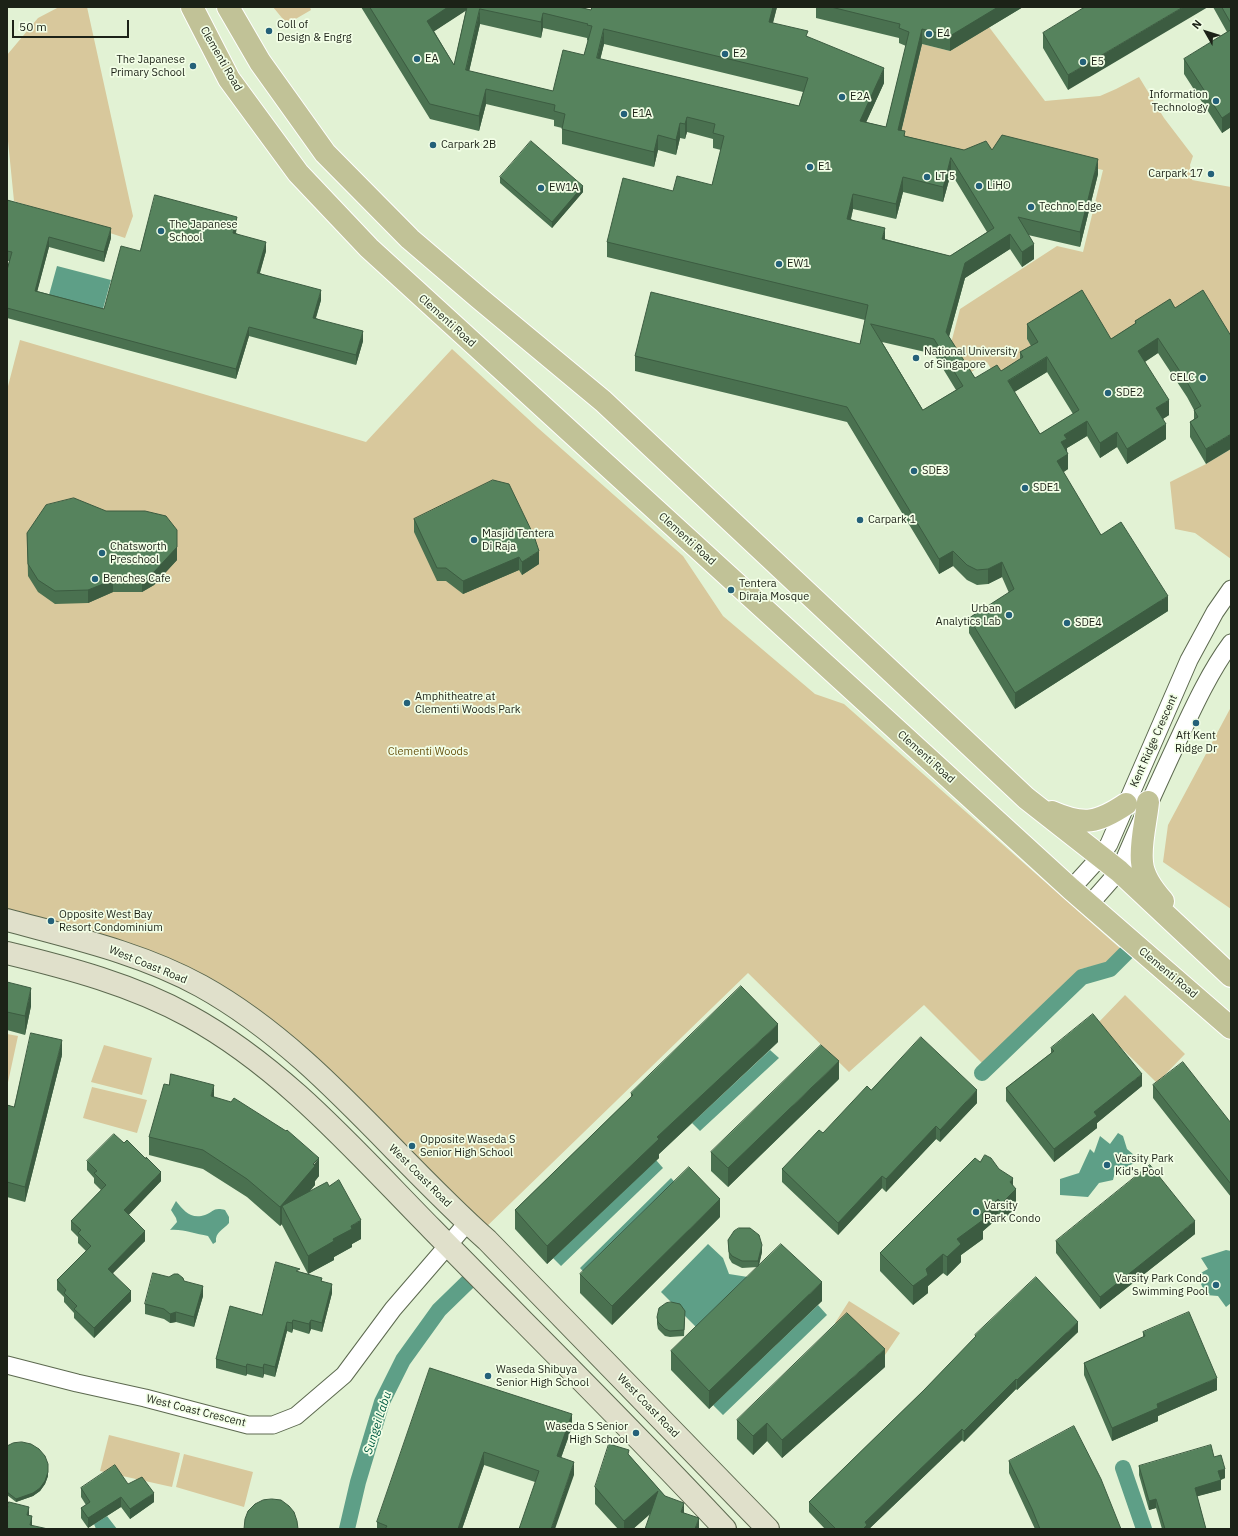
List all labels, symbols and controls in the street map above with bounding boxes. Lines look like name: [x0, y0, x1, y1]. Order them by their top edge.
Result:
scale bar: [14, 12, 131, 38]
north arrow: [1186, 12, 1226, 52]
text: N: [1189, 17, 1205, 32]
place label: Coll of Design & Engrg: [277, 18, 351, 44]
text: 50 m: [19, 19, 47, 34]
street label: Clementi Road: [197, 24, 245, 94]
marker: Coll of Design & Engrg: [264, 26, 274, 36]
place label: E4: [937, 27, 950, 41]
marker: E4: [924, 29, 934, 39]
place label: E2: [733, 47, 746, 61]
marker: E2: [720, 49, 730, 59]
place label: EA: [425, 52, 438, 66]
place label: The Japanese Primary School: [110, 53, 185, 79]
marker: EA: [412, 54, 422, 64]
place label: E5: [1091, 55, 1104, 69]
marker: E5: [1078, 57, 1088, 67]
marker: The Japanese Primary School: [188, 61, 198, 71]
place label: Information Technology: [1149, 88, 1208, 114]
place label: E2A: [850, 90, 870, 104]
marker: E2A: [837, 92, 847, 102]
marker: Information Technology: [1211, 96, 1221, 106]
place label: E1A: [632, 107, 652, 121]
marker: E1A: [619, 109, 629, 119]
place label: Carpark 2B: [441, 138, 496, 152]
marker: Carpark 2B: [428, 140, 438, 150]
place label: E1: [818, 160, 831, 174]
marker: E1: [805, 162, 815, 172]
place label: Carpark 17: [1148, 167, 1203, 181]
marker: Carpark 17: [1206, 169, 1216, 179]
place label: LT 5: [935, 170, 955, 184]
marker: LT 5: [922, 172, 932, 182]
place label: LiHO: [987, 179, 1011, 193]
place label: EW1A: [549, 181, 579, 195]
marker: LiHO: [974, 181, 984, 191]
marker: EW1A: [536, 183, 546, 193]
place label: Techno Edge: [1039, 200, 1102, 214]
marker: Techno Edge: [1026, 202, 1036, 212]
place label: The Japanese School: [169, 218, 238, 244]
marker: The Japanese School: [156, 226, 166, 236]
place label: EW1: [787, 257, 810, 271]
marker: EW1: [774, 259, 784, 269]
street label: Clementi Road: [416, 292, 478, 350]
place label: National University of Singapore: [924, 345, 1017, 371]
marker: National University of Singapore: [911, 353, 921, 363]
place label: CELC: [1170, 371, 1195, 385]
marker: CELC: [1198, 373, 1208, 383]
place label: SDE2: [1116, 386, 1143, 400]
marker: SDE2: [1103, 388, 1113, 398]
place label: SDE3: [922, 464, 949, 478]
marker: SDE3: [909, 466, 919, 476]
place label: SDE1: [1033, 481, 1060, 495]
marker: SDE1: [1020, 483, 1030, 493]
street label: Clementi Road: [656, 510, 718, 568]
place label: Carpark 1: [868, 513, 916, 527]
marker: Carpark 1: [855, 515, 865, 525]
place label: Masjid Tentera Di Raja: [482, 527, 554, 553]
marker: Masjid Tentera Di Raja: [469, 535, 479, 545]
place label: Chatsworth Preschool: [110, 540, 167, 566]
marker: Chatsworth Preschool: [97, 548, 107, 558]
place label: Benches Cafe: [103, 572, 171, 586]
marker: Benches Cafe: [90, 574, 100, 584]
place label: Tentera Diraja Mosque: [739, 577, 809, 603]
marker: Tentera Diraja Mosque: [726, 585, 736, 595]
place label: Urban Analytics Lab: [936, 602, 1001, 628]
marker: Urban Analytics Lab: [1004, 610, 1014, 620]
place label: SDE4: [1075, 616, 1102, 630]
marker: SDE4: [1062, 618, 1072, 628]
place label: Amphitheatre at Clementi Woods Park: [415, 690, 521, 716]
street label: Kent Ridge Crescent: [1128, 693, 1180, 789]
marker: Amphitheatre at Clementi Woods Park: [402, 698, 412, 708]
marker: Aft Kent Ridge Dr: [1191, 718, 1201, 728]
street label: Clementi Road: [895, 728, 957, 786]
place label: Aft Kent Ridge Dr: [1175, 729, 1217, 755]
park label: Clementi Woods: [388, 745, 468, 759]
place label: Opposite West Bay Resort Condominium: [59, 908, 163, 934]
marker: Opposite West Bay Resort Condominium: [46, 916, 56, 926]
street label: West Coast Road: [107, 943, 189, 987]
street label: Clementi Road: [1136, 945, 1200, 1001]
place label: Opposite Waseda S Senior High School: [420, 1133, 515, 1159]
marker: Opposite Waseda S Senior High School: [407, 1141, 417, 1151]
street label: West Coast Road: [386, 1142, 454, 1210]
place label: Varsity Park Kid's Pool: [1115, 1152, 1174, 1178]
marker: Varsity Park Kid's Pool: [1102, 1160, 1112, 1170]
place label: Varsity Park Condo: [984, 1199, 1041, 1225]
marker: Varsity Park Condo: [971, 1207, 981, 1217]
place label: Varsity Park Condo Swimming Pool: [1115, 1272, 1208, 1298]
marker: Varsity Park Condo Swimming Pool: [1211, 1280, 1221, 1290]
place label: Waseda Shibuya Senior High School: [496, 1363, 589, 1389]
marker: Waseda Shibuya Senior High School: [483, 1371, 493, 1381]
street label: West Coast Road: [614, 1371, 682, 1441]
water label: Sungei Labu: [361, 1390, 395, 1456]
street label: West Coast Crescent: [145, 1392, 247, 1430]
place label: Waseda S Senior High School: [546, 1420, 628, 1446]
marker: Waseda S Senior High School: [631, 1428, 641, 1438]

